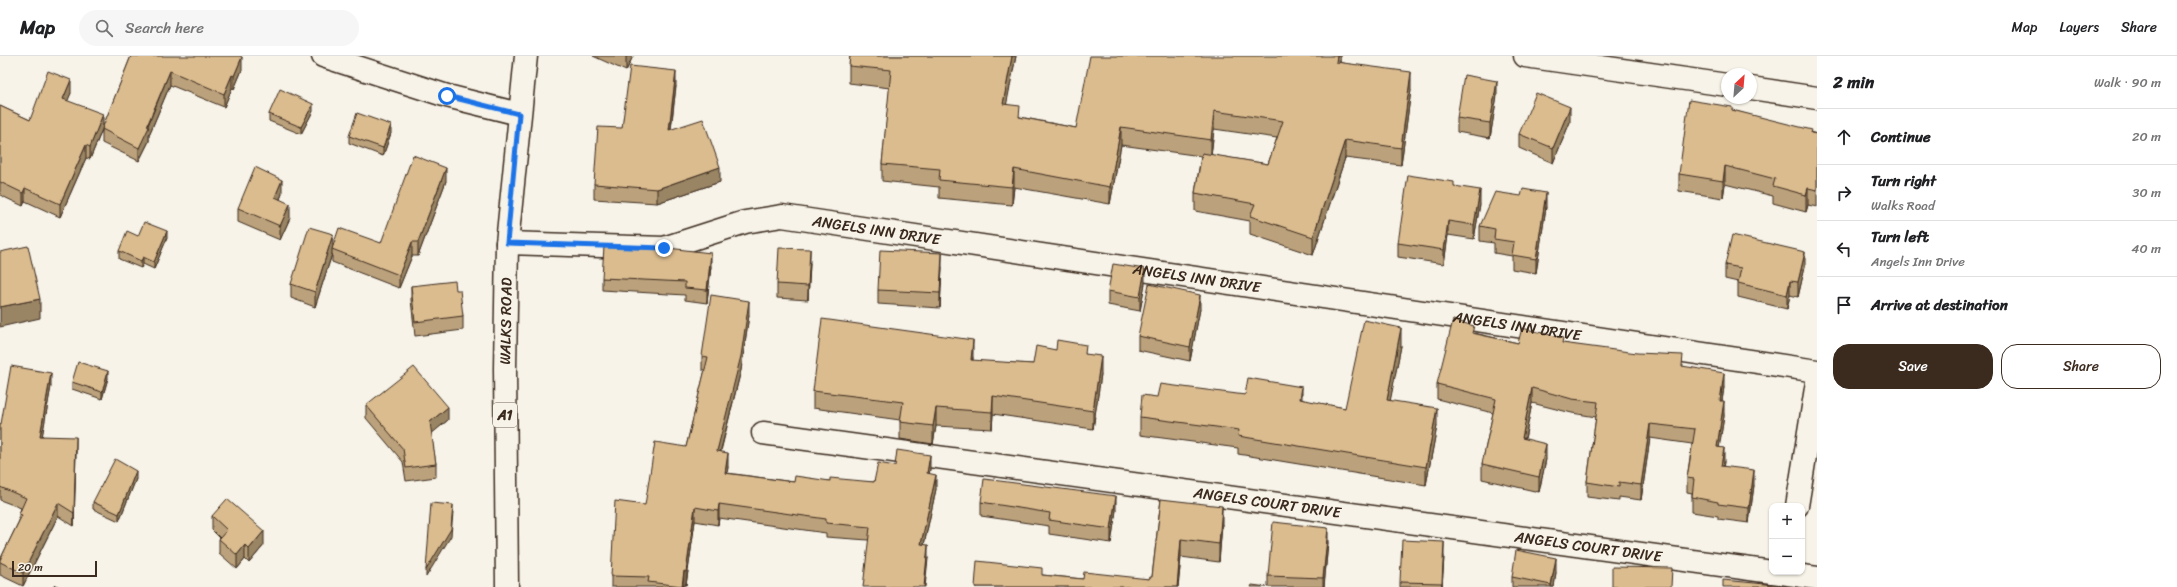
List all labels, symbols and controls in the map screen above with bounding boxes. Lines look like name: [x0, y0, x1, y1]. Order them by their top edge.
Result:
search box: [79, 10, 359, 46]
text: Map: [20, 11, 55, 44]
text: Search here: [125, 15, 204, 41]
text: Map: [2012, 15, 2037, 40]
text: Layers: [2059, 15, 2099, 40]
text: Share: [2121, 15, 2157, 40]
icon: search: [93, 17, 115, 39]
text: 2 min: [1833, 67, 1874, 97]
north arrow: [1721, 68, 1757, 104]
text: Walk · 90 m: [2094, 71, 2161, 94]
route start: [438, 87, 456, 105]
text: Continue: [1871, 124, 1931, 150]
text: 20 m: [2132, 125, 2161, 148]
icon: ahead: [1833, 126, 1855, 148]
text: Turn right: [1871, 168, 1936, 194]
text: 30 m: [2132, 181, 2161, 204]
icon: right: [1833, 182, 1855, 204]
text: Walks Road: [1871, 194, 1935, 217]
street label: ANGELS INN DRIVE: [810, 208, 944, 253]
text: Turn left: [1871, 224, 1929, 250]
text: 40 m: [2131, 237, 2161, 260]
icon: left: [1833, 238, 1855, 260]
route end: [655, 239, 673, 257]
text: Angels Inn Drive: [1871, 250, 1965, 273]
street label: ANGELS INN DRIVE: [1130, 256, 1264, 301]
street label: WALKS ROAD: [492, 277, 519, 365]
text: Arrive at destination: [1871, 292, 2008, 318]
icon: arrive: [1833, 294, 1855, 316]
street label: ANGELS INN DRIVE: [1450, 304, 1585, 349]
button: Save: [1833, 344, 1993, 389]
button: Share: [2001, 344, 2161, 389]
road number: A1: [493, 403, 517, 427]
street label: ANGELS COURT DRIVE: [1191, 479, 1344, 526]
map controls: [1769, 503, 1805, 575]
button: +: [1769, 503, 1805, 539]
street label: ANGELS COURT DRIVE: [1512, 524, 1665, 570]
button: −: [1769, 539, 1805, 575]
text: 20 m: [18, 558, 43, 577]
scale bar: [12, 559, 97, 578]

